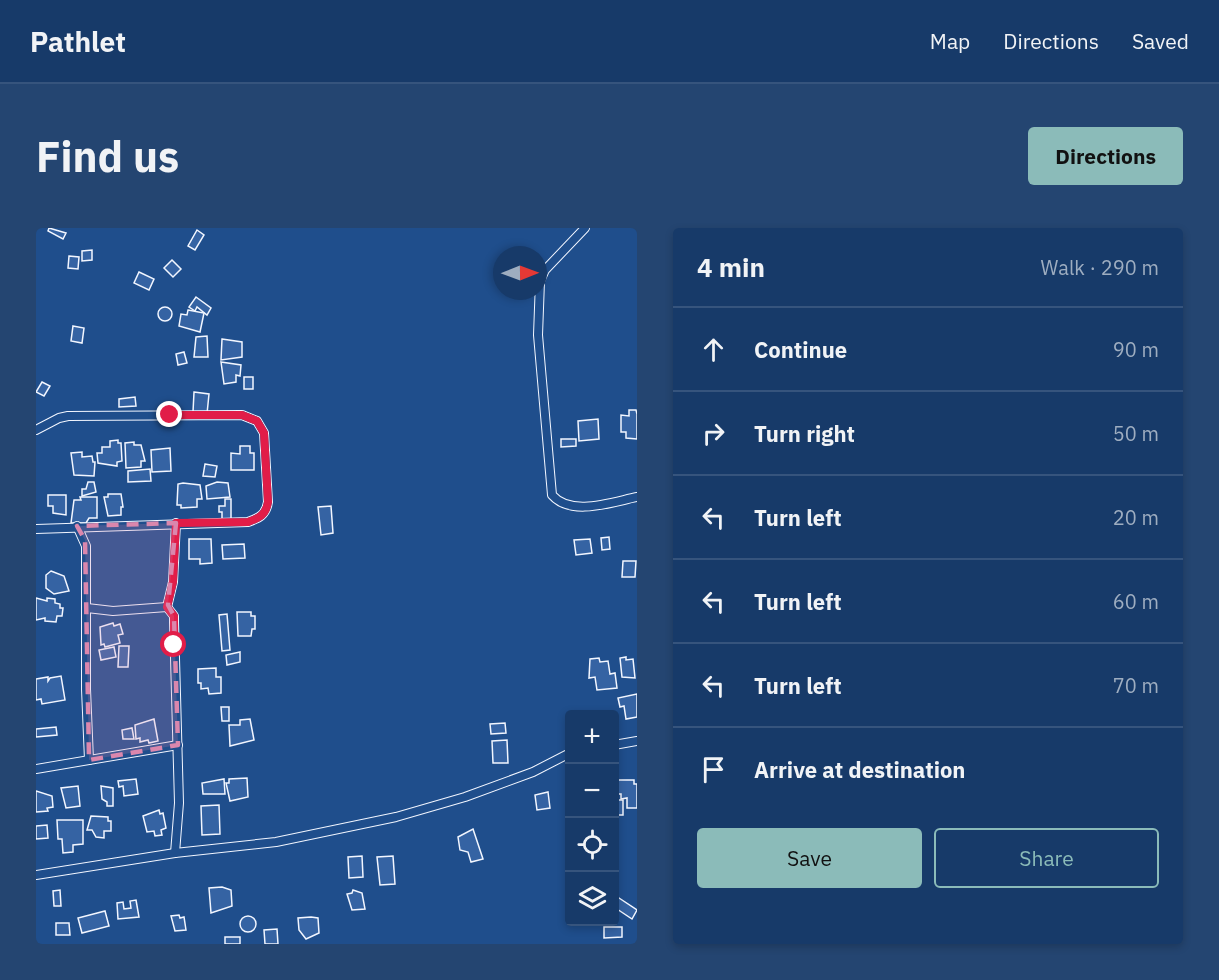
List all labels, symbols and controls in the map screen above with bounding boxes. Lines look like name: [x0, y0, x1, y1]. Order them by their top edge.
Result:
text: Pathlet: [30, 23, 126, 60]
text: Map: [930, 27, 970, 55]
text: Directions: [1003, 27, 1099, 55]
text: Saved: [1132, 27, 1189, 55]
button: Directions: [1028, 127, 1183, 185]
text: Find us: [36, 129, 179, 184]
north arrow: [493, 246, 547, 300]
text: 4 min: [697, 250, 765, 284]
text: Walk · 290 m: [1041, 254, 1159, 281]
icon: ahead: [697, 333, 730, 366]
text: Continue: [754, 335, 847, 364]
text: 90 m: [1113, 336, 1159, 363]
route end: [156, 401, 182, 427]
icon: right: [697, 417, 730, 450]
text: Turn right: [754, 419, 855, 448]
text: 50 m: [1113, 420, 1159, 447]
icon: left: [697, 501, 730, 534]
text: Turn left: [754, 503, 842, 532]
text: 20 m: [1113, 504, 1159, 531]
icon: left: [697, 585, 730, 618]
text: Turn left: [754, 587, 842, 616]
text: 60 m: [1113, 588, 1159, 615]
route start: [160, 631, 186, 657]
icon: left: [697, 669, 730, 702]
text: Turn left: [754, 671, 842, 700]
text: 70 m: [1113, 672, 1159, 699]
map controls: [565, 710, 619, 926]
button: +: [565, 710, 619, 764]
icon: arrive: [697, 753, 730, 786]
text: Arrive at destination: [754, 755, 965, 784]
button: −: [565, 764, 619, 818]
button: locate: [565, 818, 619, 872]
button: Save: [697, 828, 922, 888]
button: Share: [934, 828, 1159, 888]
button: layers: [565, 872, 619, 926]

